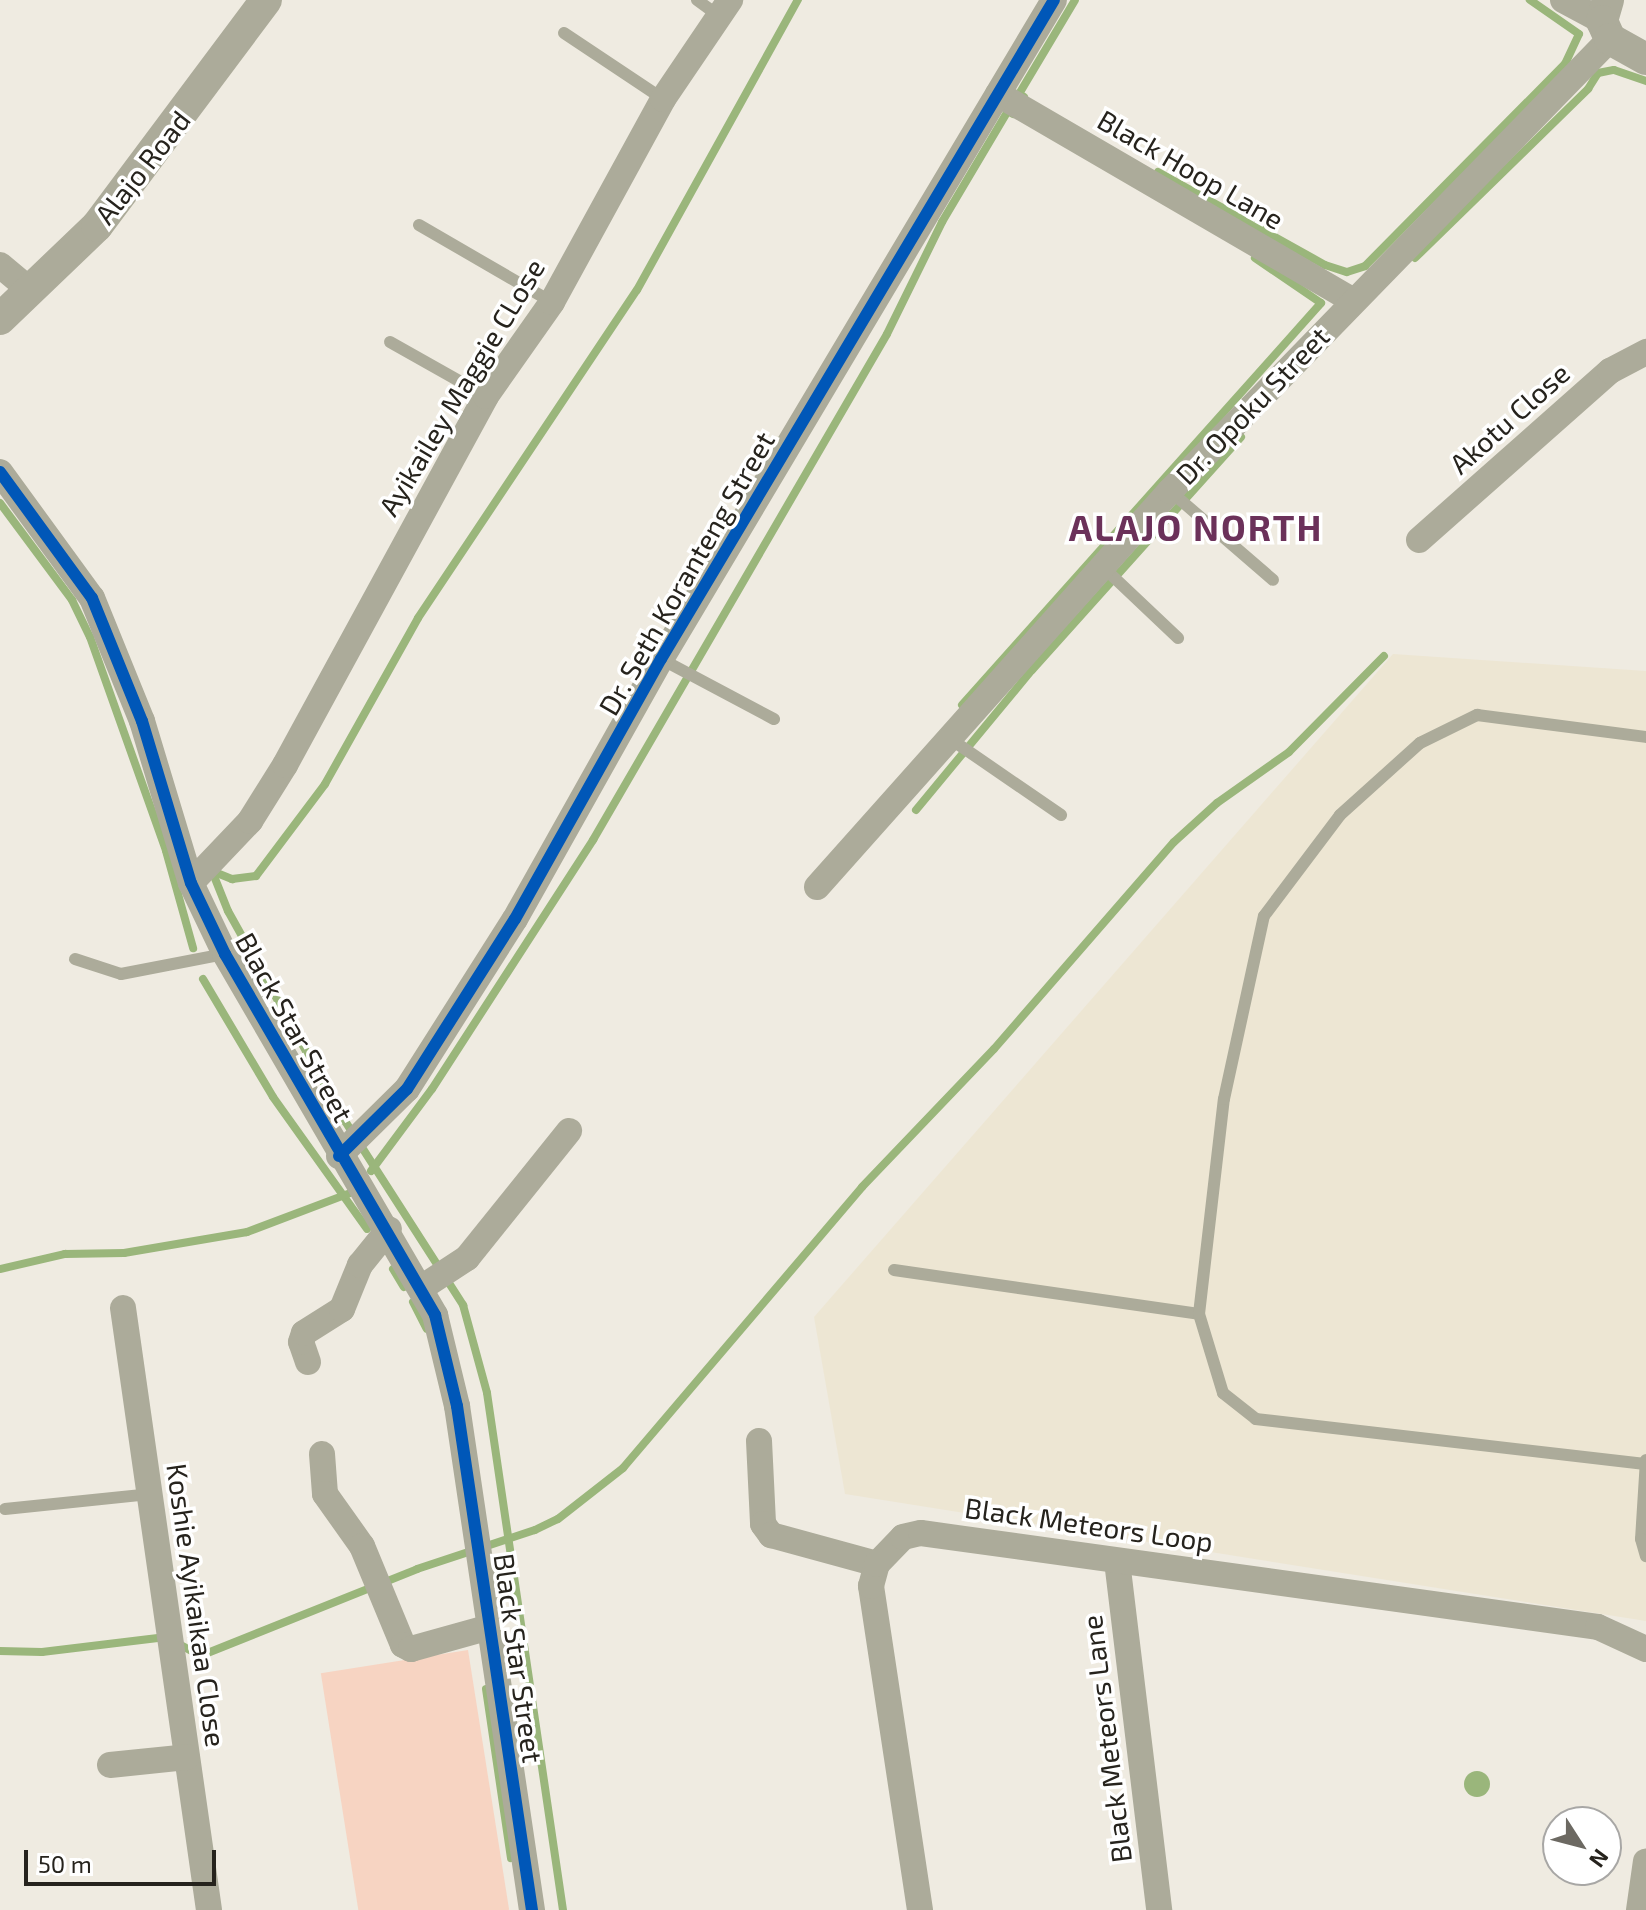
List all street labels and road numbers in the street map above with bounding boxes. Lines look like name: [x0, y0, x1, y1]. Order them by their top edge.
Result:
street label: Black Hoop Lane: [1092, 102, 1290, 236]
street label: Alajo Road: [87, 104, 197, 230]
street label: Ayikailey Maggie CLose: [371, 252, 551, 522]
street label: Dr. Opoku Street: [1168, 319, 1336, 491]
street label: Akotu Close: [1442, 356, 1576, 480]
street label: Dr. Seth Koranteng Street: [591, 425, 781, 721]
street label: Black Star Street: [229, 926, 361, 1128]
street label: Koshie Ayikaikaa Close: [160, 1461, 234, 1749]
street label: Black Meteors Loop: [963, 1490, 1215, 1558]
street label: Black Star Street: [488, 1551, 550, 1765]
street label: Black Meteors Lane: [1074, 1613, 1138, 1865]

